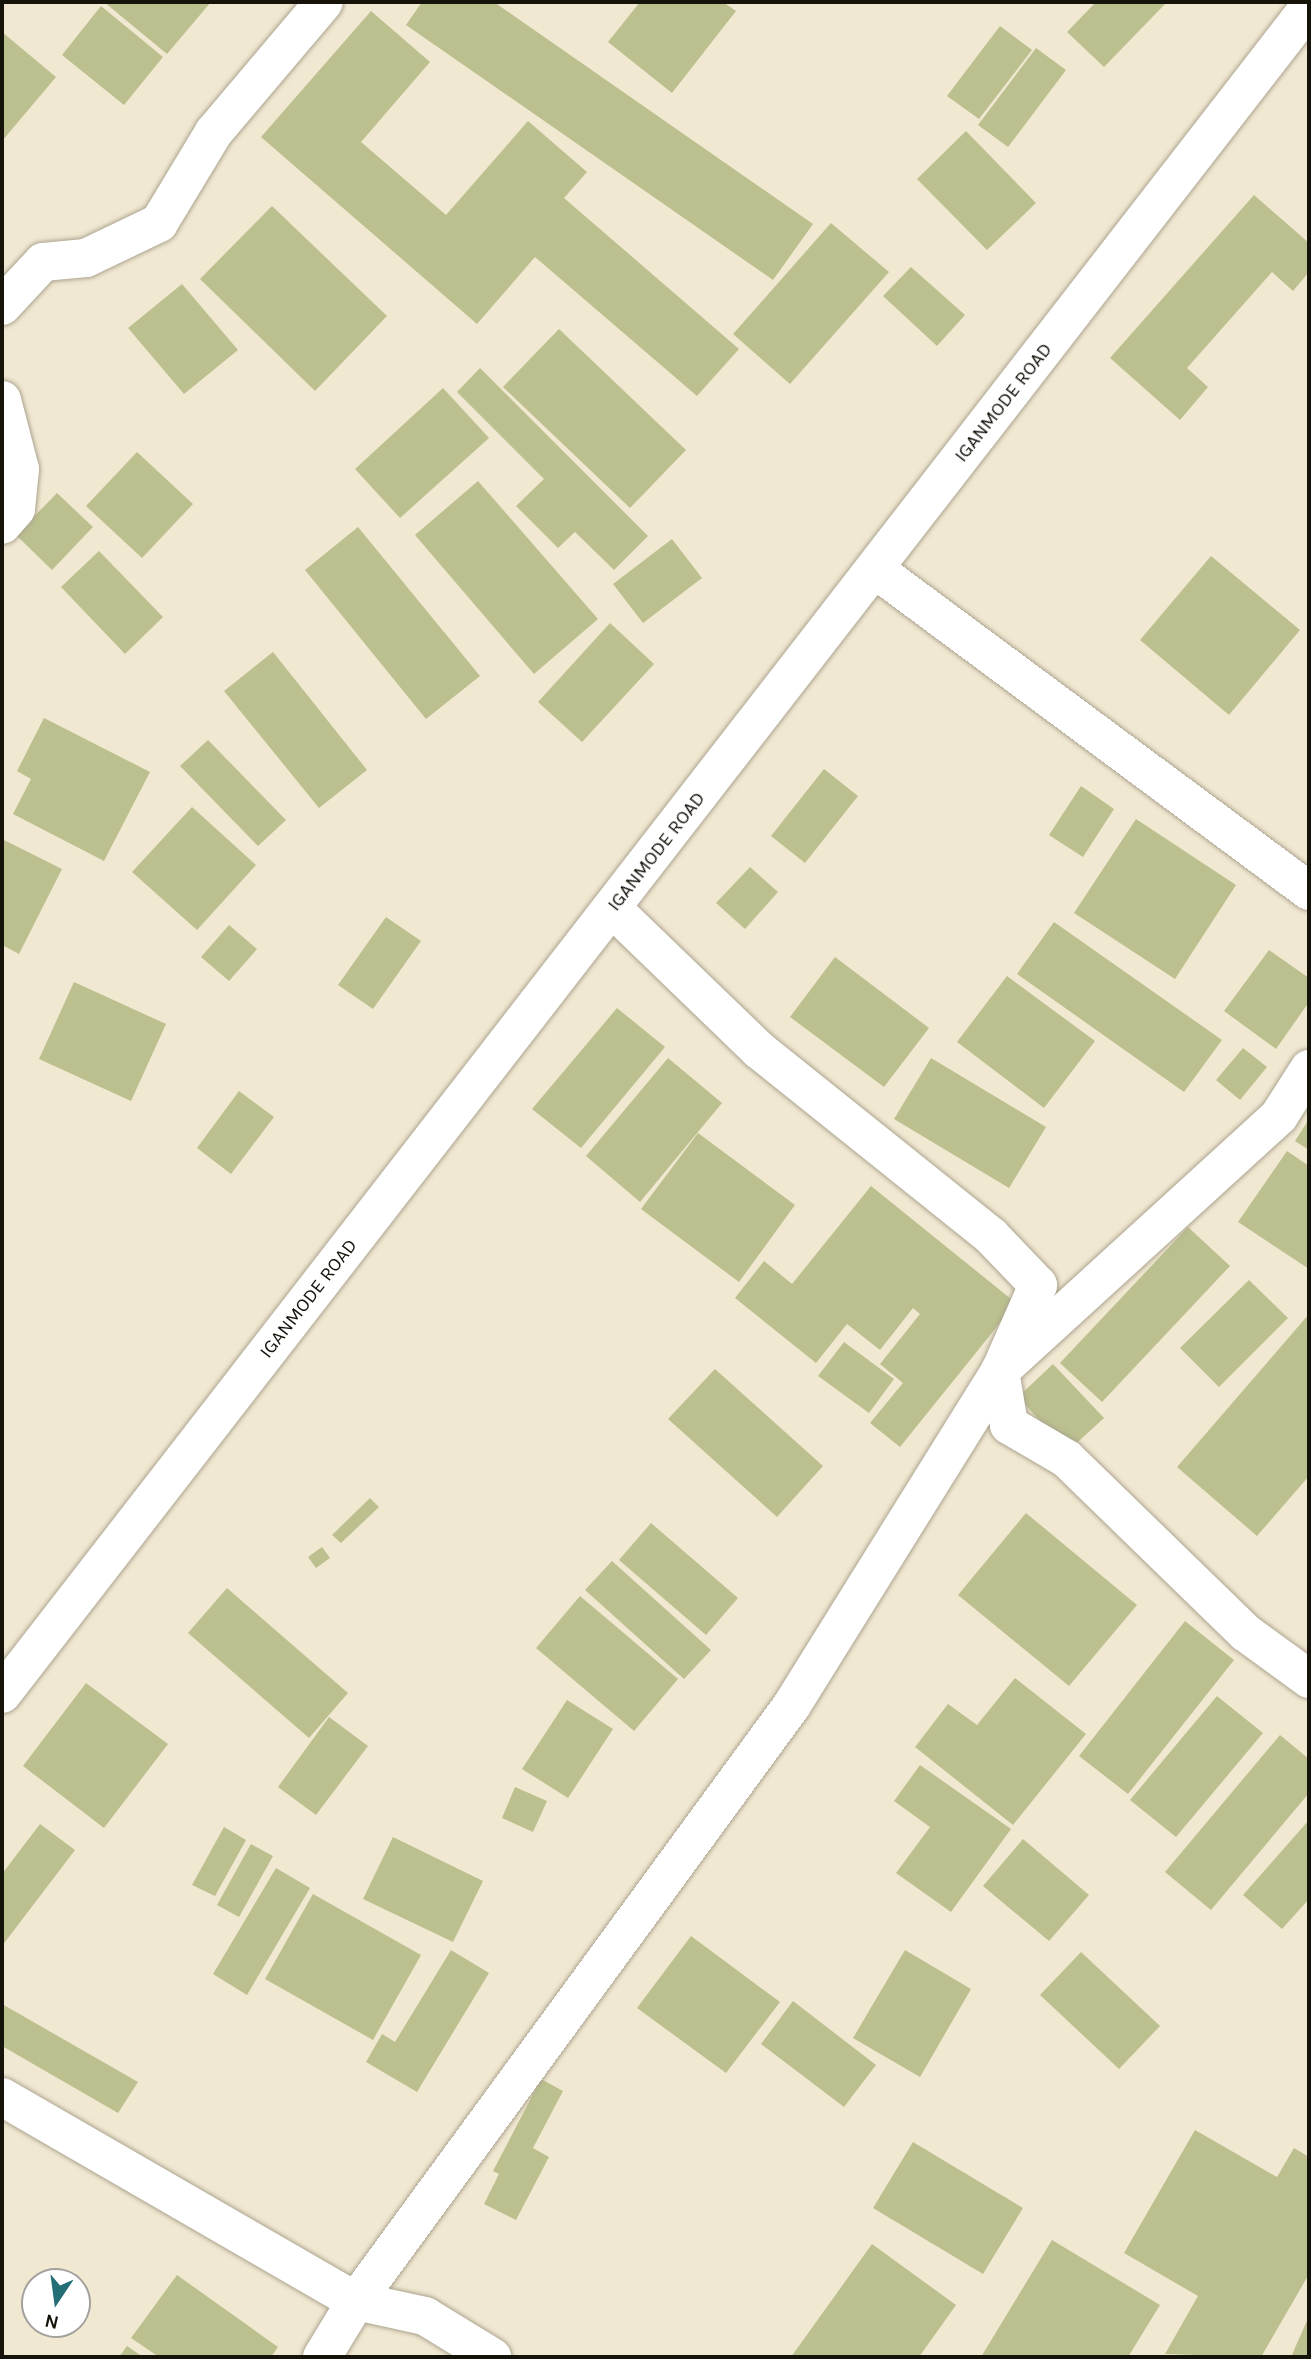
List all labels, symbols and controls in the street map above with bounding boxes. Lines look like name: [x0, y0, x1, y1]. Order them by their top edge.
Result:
street label: IGANMODE ROAD: [950, 339, 1058, 467]
street label: IGANMODE ROAD: [603, 788, 711, 916]
street label: IGANMODE ROAD: [255, 1235, 363, 1363]
north arrow: [21, 2268, 91, 2338]
text: N: [43, 2309, 61, 2334]

